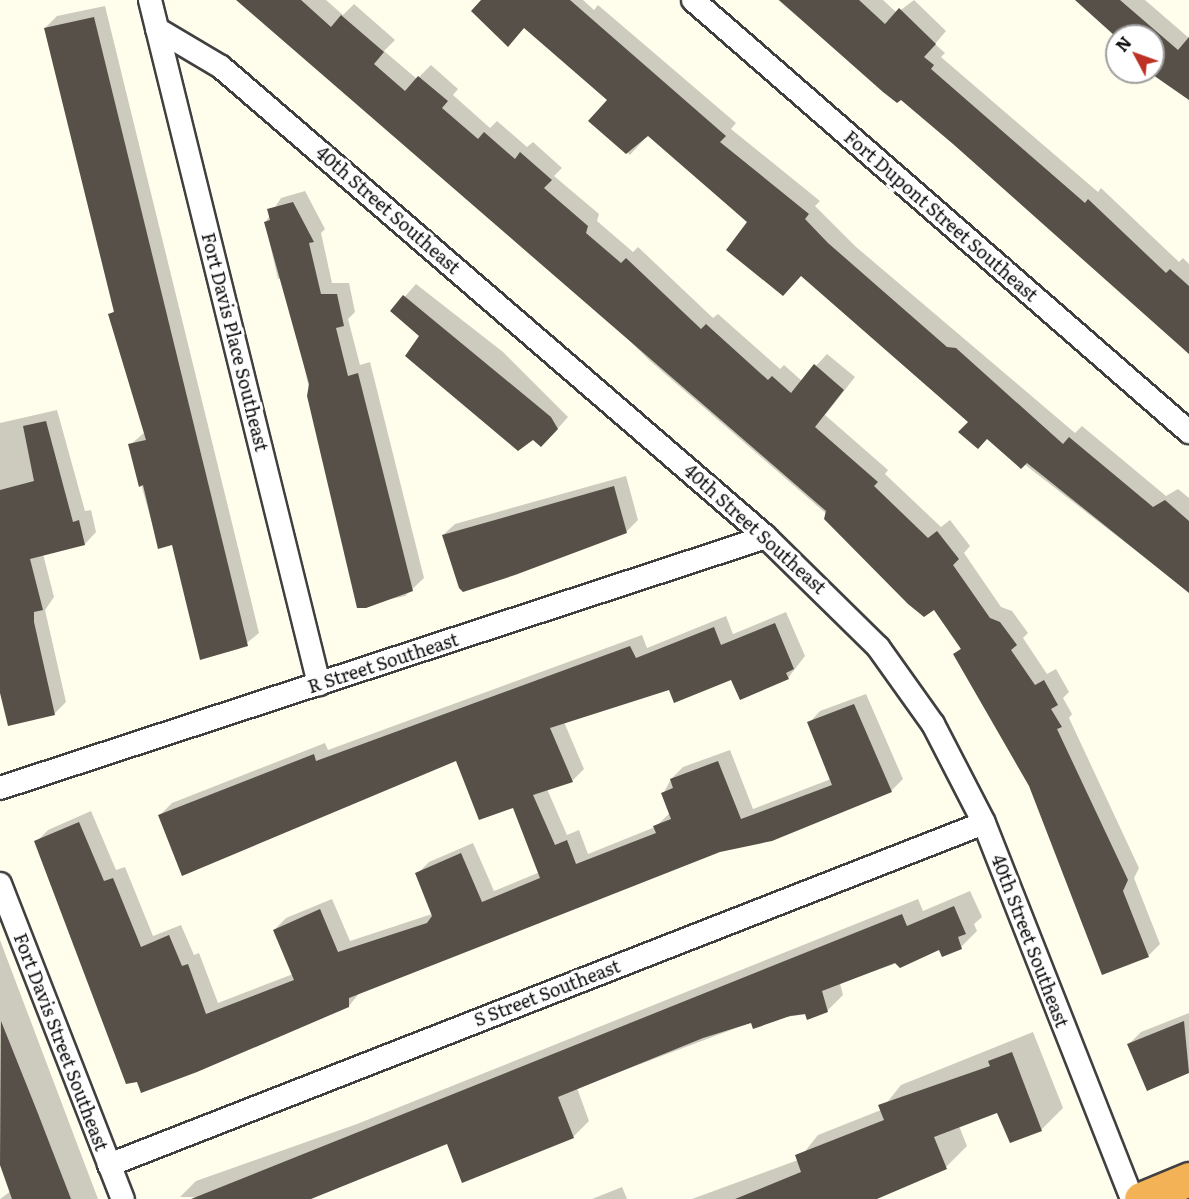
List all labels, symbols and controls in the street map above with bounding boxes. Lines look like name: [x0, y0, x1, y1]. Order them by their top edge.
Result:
north arrow: [1105, 24, 1165, 84]
text: N: [1109, 31, 1136, 56]
street label: Fort Dupont Street Southeast: [840, 126, 1042, 306]
street label: 40th Street Southeast: [312, 142, 464, 278]
street label: Fort Davis Place Southeast: [197, 230, 273, 454]
street label: 40th Street Southeast: [680, 460, 830, 598]
street label: R Street Southeast: [305, 628, 461, 698]
street label: 40th Street Southeast: [987, 851, 1073, 1031]
street label: Fort Davis Street Southeast: [9, 930, 113, 1154]
street label: S Street Southeast: [471, 955, 623, 1031]

